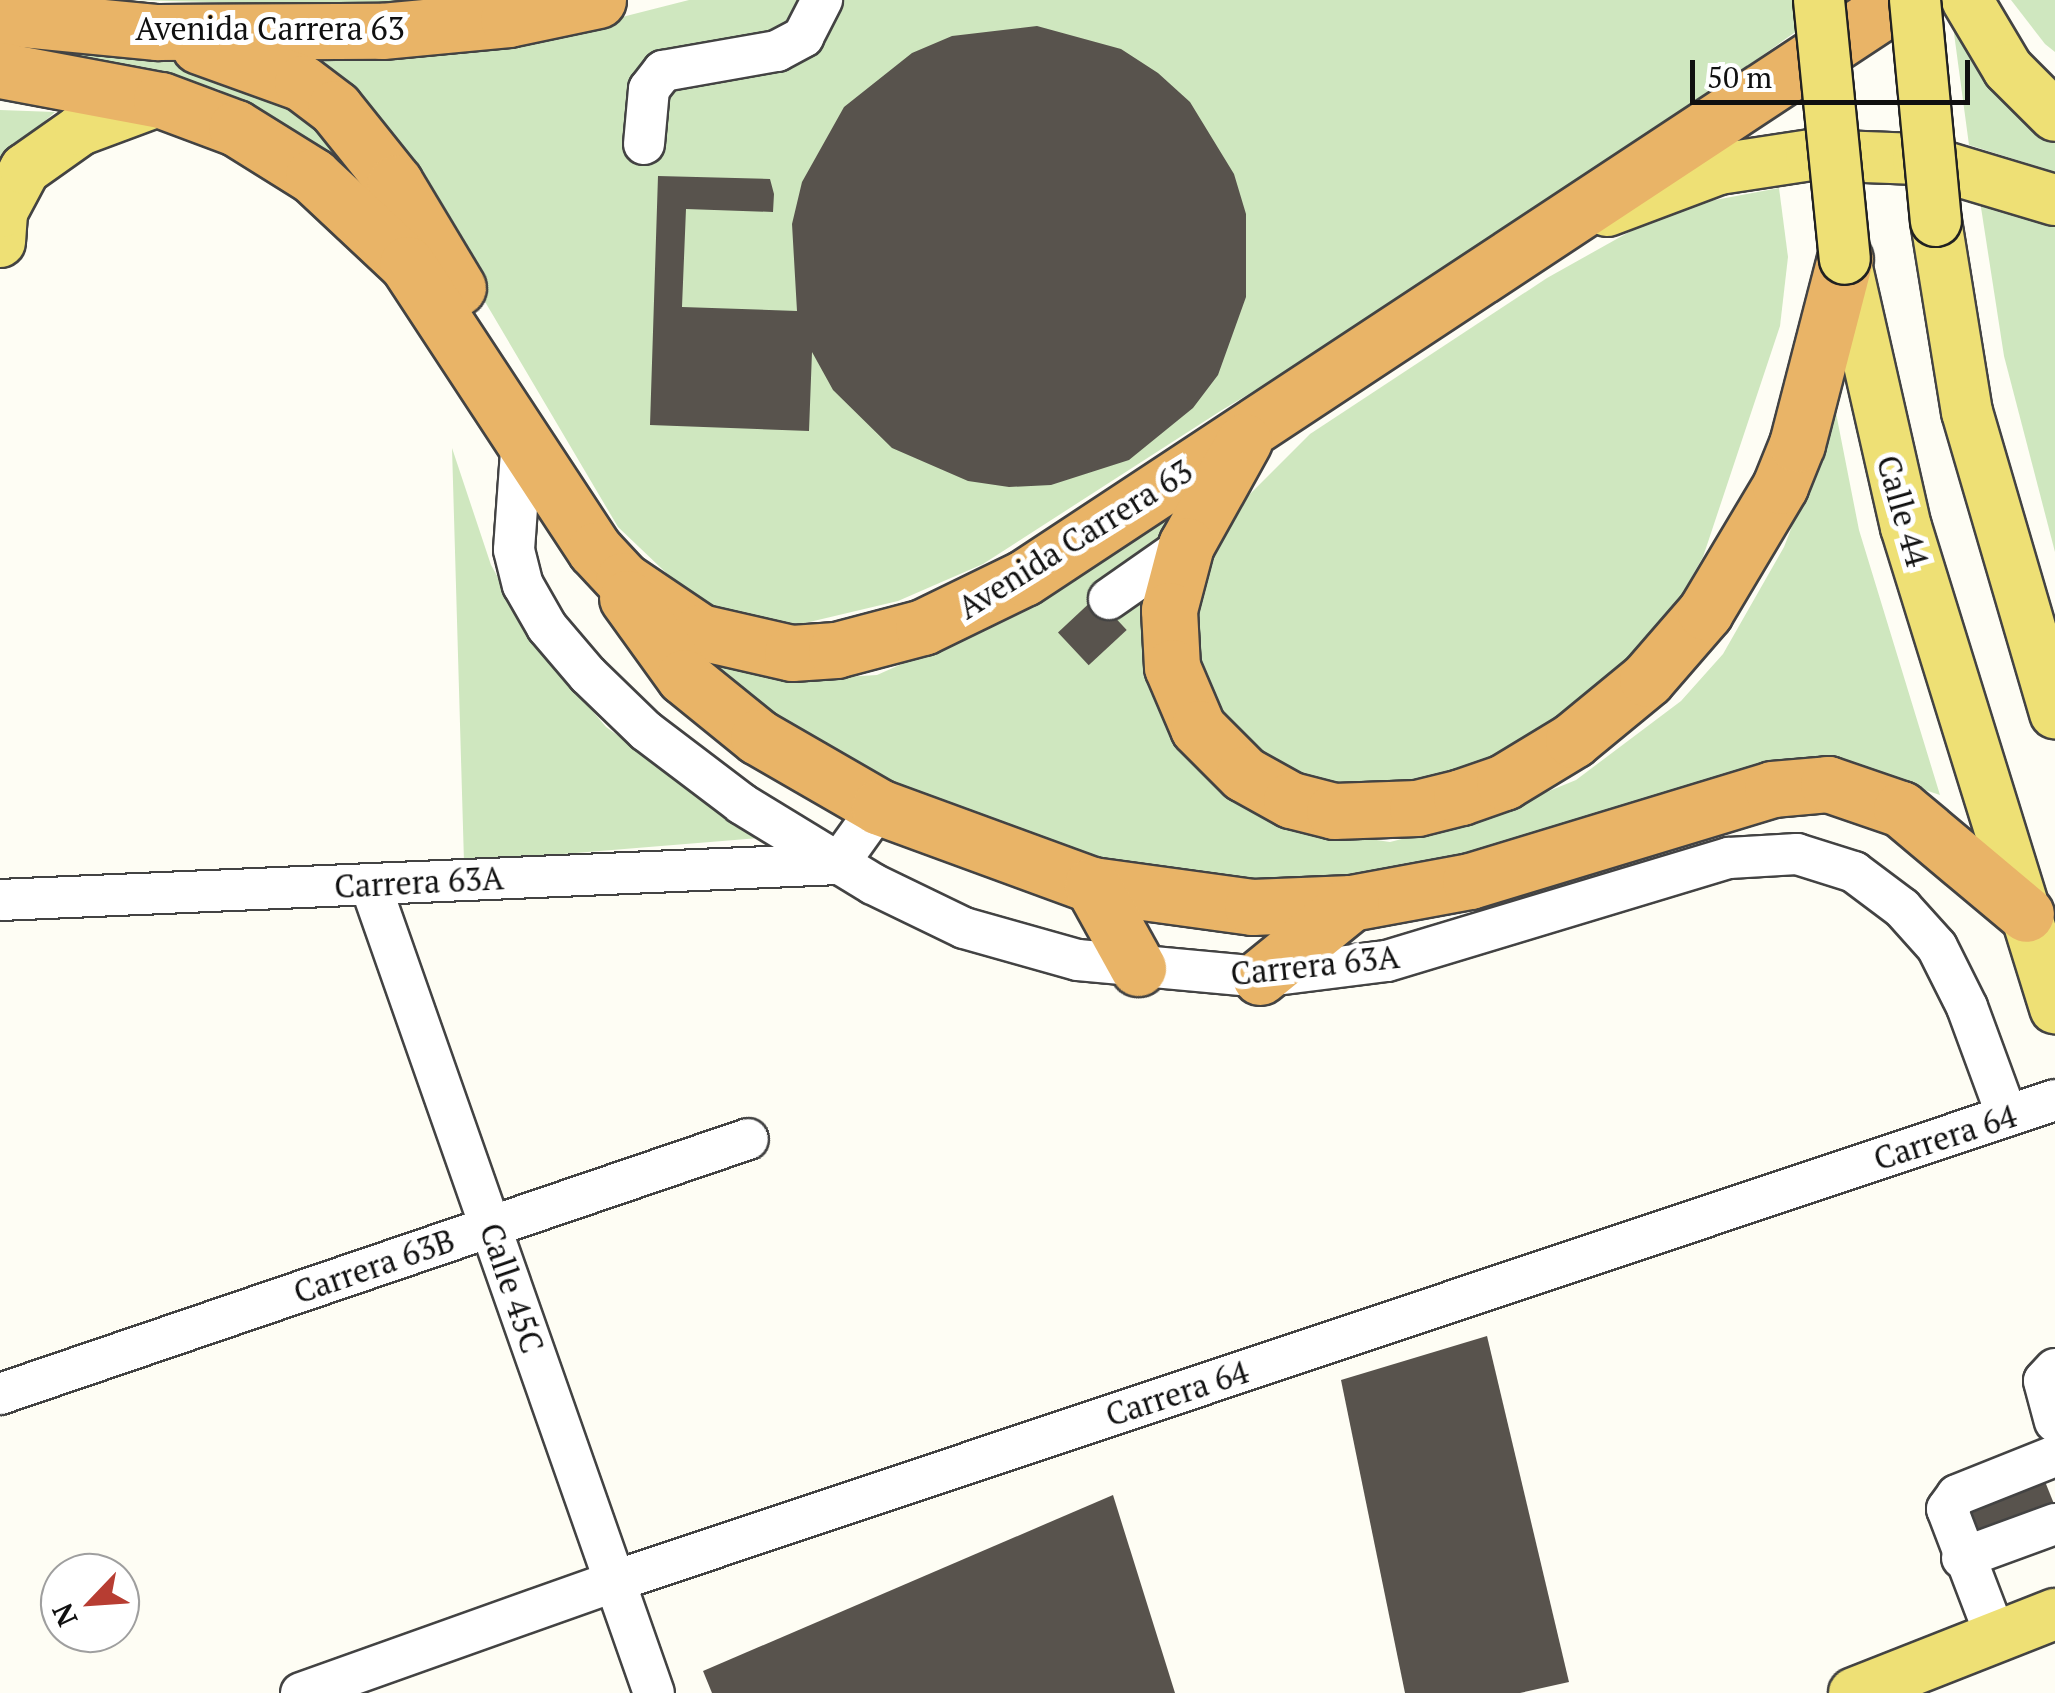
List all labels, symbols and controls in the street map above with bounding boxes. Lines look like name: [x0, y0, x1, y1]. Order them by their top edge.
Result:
street label: Avenida Carrera 63: [135, 9, 405, 47]
scale bar: [1695, 40, 1975, 102]
text: 50 m: [1707, 57, 1772, 97]
street label: Avenida Carrera 63: [951, 451, 1199, 627]
street label: Calle 44: [1869, 451, 1937, 571]
street label: Carrera 63A: [333, 858, 505, 906]
street label: Carrera 63A: [1229, 937, 1401, 993]
street label: Carrera 64: [1869, 1096, 2021, 1178]
street label: Calle 45C: [472, 1218, 552, 1358]
street label: Carrera 63B: [289, 1221, 459, 1311]
street label: Carrera 64: [1101, 1352, 1253, 1434]
north arrow: [40, 1553, 140, 1653]
text: N: [43, 1598, 85, 1632]

